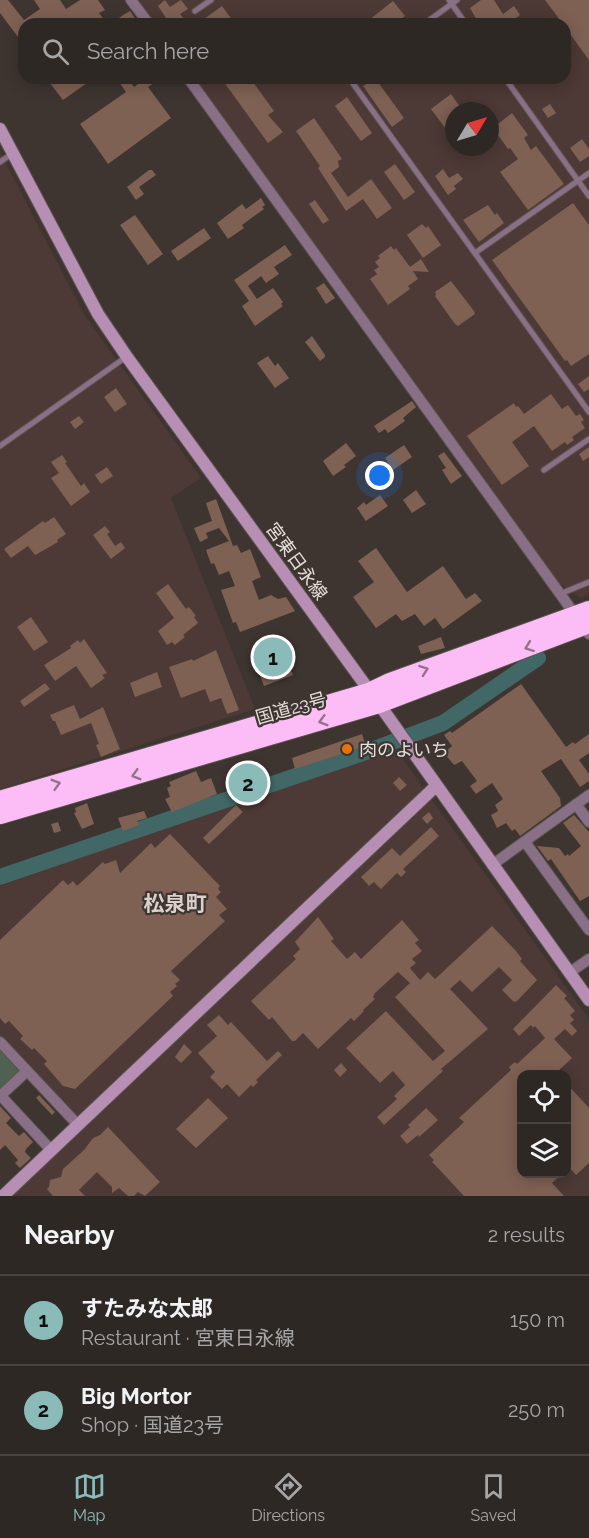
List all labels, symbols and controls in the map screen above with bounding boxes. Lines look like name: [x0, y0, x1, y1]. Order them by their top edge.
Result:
search box: [18, 18, 571, 84]
icon: search: [39, 35, 72, 68]
text: Search here: [87, 38, 209, 64]
north arrow: [445, 102, 499, 156]
your location: [365, 461, 394, 490]
street label: 宮東日永線: [262, 518, 332, 604]
pin: 1: [254, 634, 292, 680]
one-way arrow: [524, 640, 535, 653]
one-way arrow: [418, 665, 429, 678]
street label: 国道23号: [253, 688, 329, 728]
one-way arrow: [318, 714, 329, 726]
place label: 肉のよいち: [359, 739, 449, 760]
marker: 肉のよいち: [340, 742, 354, 756]
pin: 2: [228, 760, 268, 806]
one-way arrow: [131, 768, 142, 780]
one-way arrow: [50, 779, 61, 791]
district label: 松泉町: [144, 891, 207, 916]
map controls: [517, 1070, 571, 1178]
button: locate: [517, 1070, 571, 1124]
button: layers: [517, 1124, 571, 1178]
text: Nearby: [24, 1220, 114, 1250]
text: 2 results: [488, 1223, 565, 1247]
text: すたみな太郎: [81, 1295, 213, 1321]
text: 1: [39, 1308, 48, 1332]
text: 150 m: [510, 1308, 565, 1332]
text: Restaurant · 宮東日永線: [81, 1326, 295, 1350]
text: Big Mortor: [81, 1383, 192, 1409]
text: 2: [38, 1398, 49, 1422]
text: 250 m: [508, 1398, 565, 1422]
text: Shop · 国道23号: [81, 1413, 224, 1437]
tab: Map: [73, 1470, 106, 1525]
tab: Directions: [251, 1470, 325, 1525]
tab: Saved: [470, 1470, 516, 1525]

